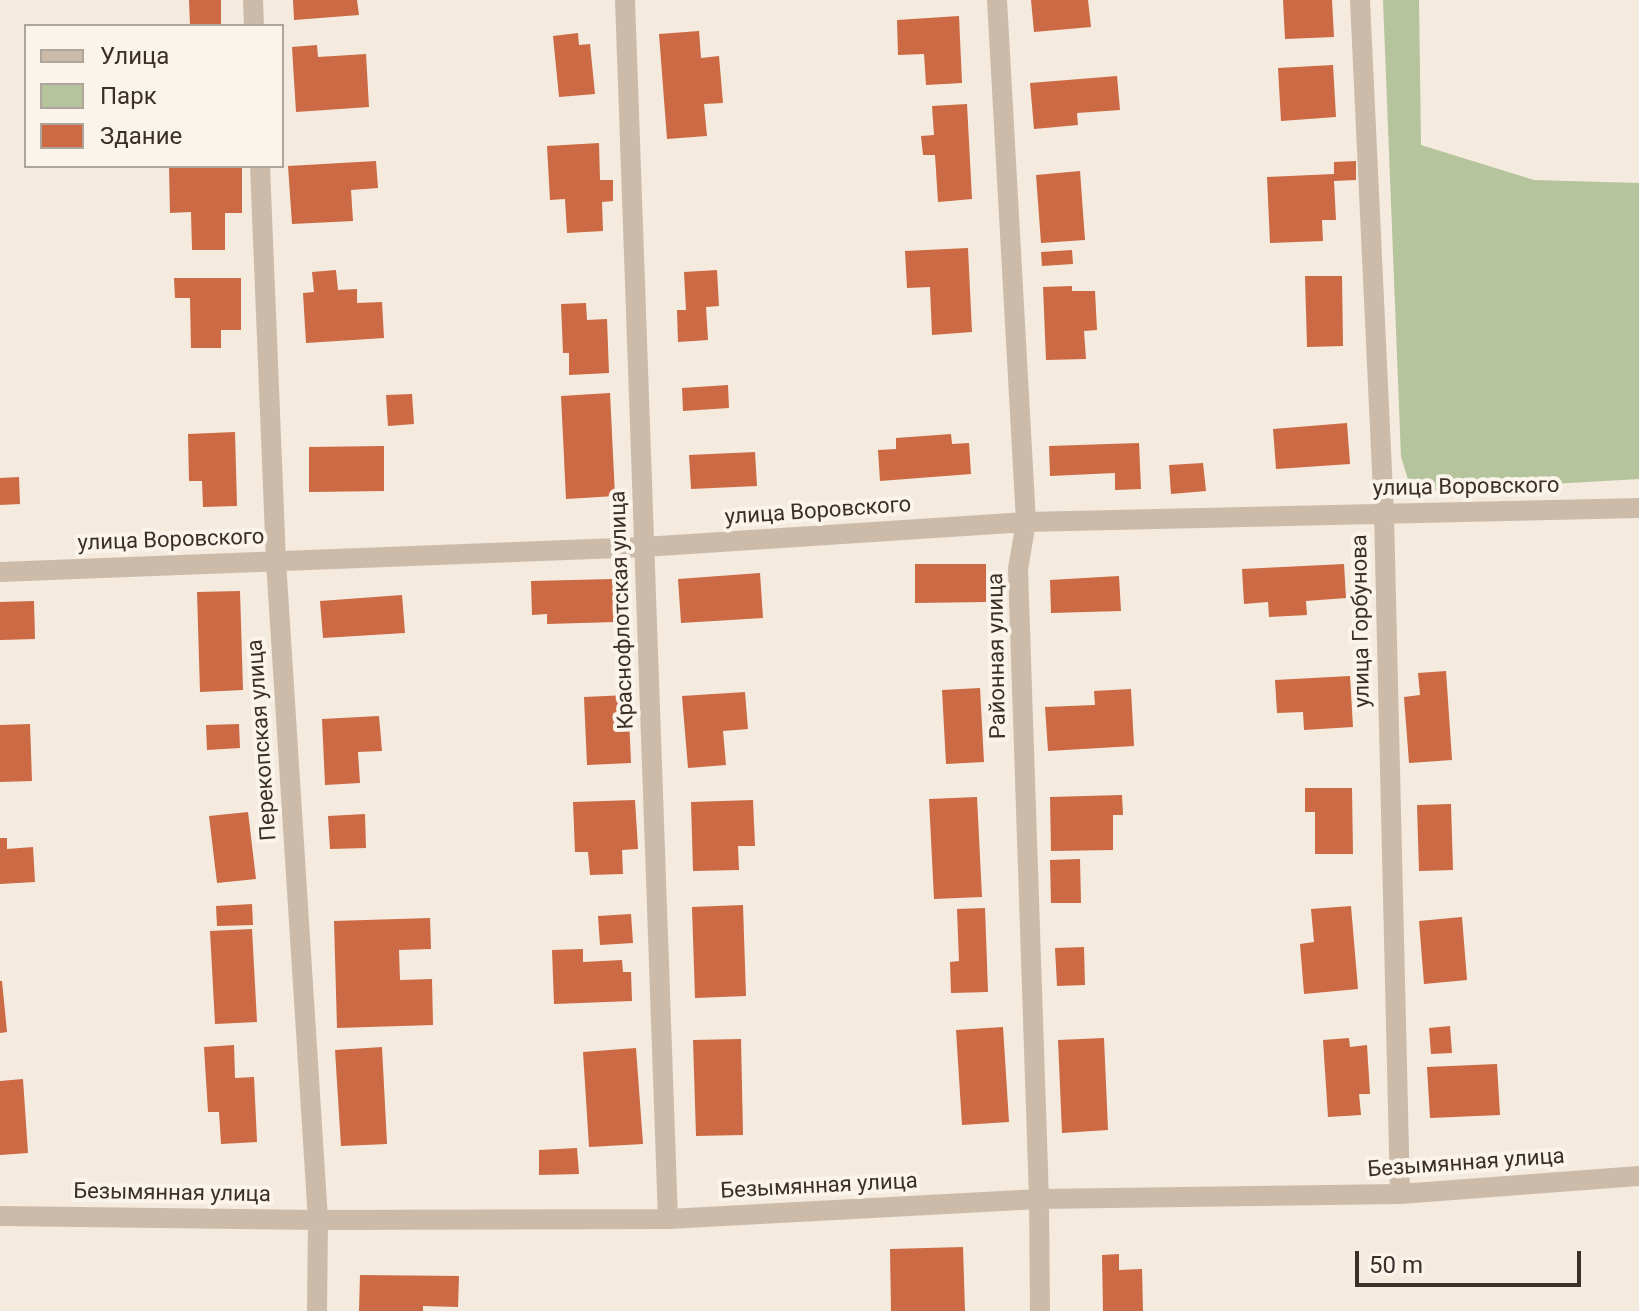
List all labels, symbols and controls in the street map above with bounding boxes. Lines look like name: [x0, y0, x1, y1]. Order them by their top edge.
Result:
legend: [24, 24, 284, 168]
text: Улица: [100, 42, 169, 70]
text: Парк: [100, 82, 157, 110]
text: Здание: [100, 122, 182, 150]
street label: улица Воровского: [1372, 473, 1560, 503]
street label: Краснофлотская улица: [606, 490, 640, 730]
street label: улица Воровского: [724, 492, 912, 532]
street label: улица Воровского: [77, 525, 265, 557]
street label: улица Горбунова: [1347, 534, 1377, 708]
street label: Районная улица: [983, 573, 1013, 739]
street label: Перекопская улица: [243, 639, 283, 841]
street label: Безымянная улица: [1367, 1144, 1565, 1184]
street label: Безымянная улица: [720, 1169, 918, 1205]
street label: Безымянная улица: [73, 1179, 271, 1209]
scale bar: [1359, 1235, 1585, 1285]
text: 50 m: [1369, 1251, 1423, 1279]

